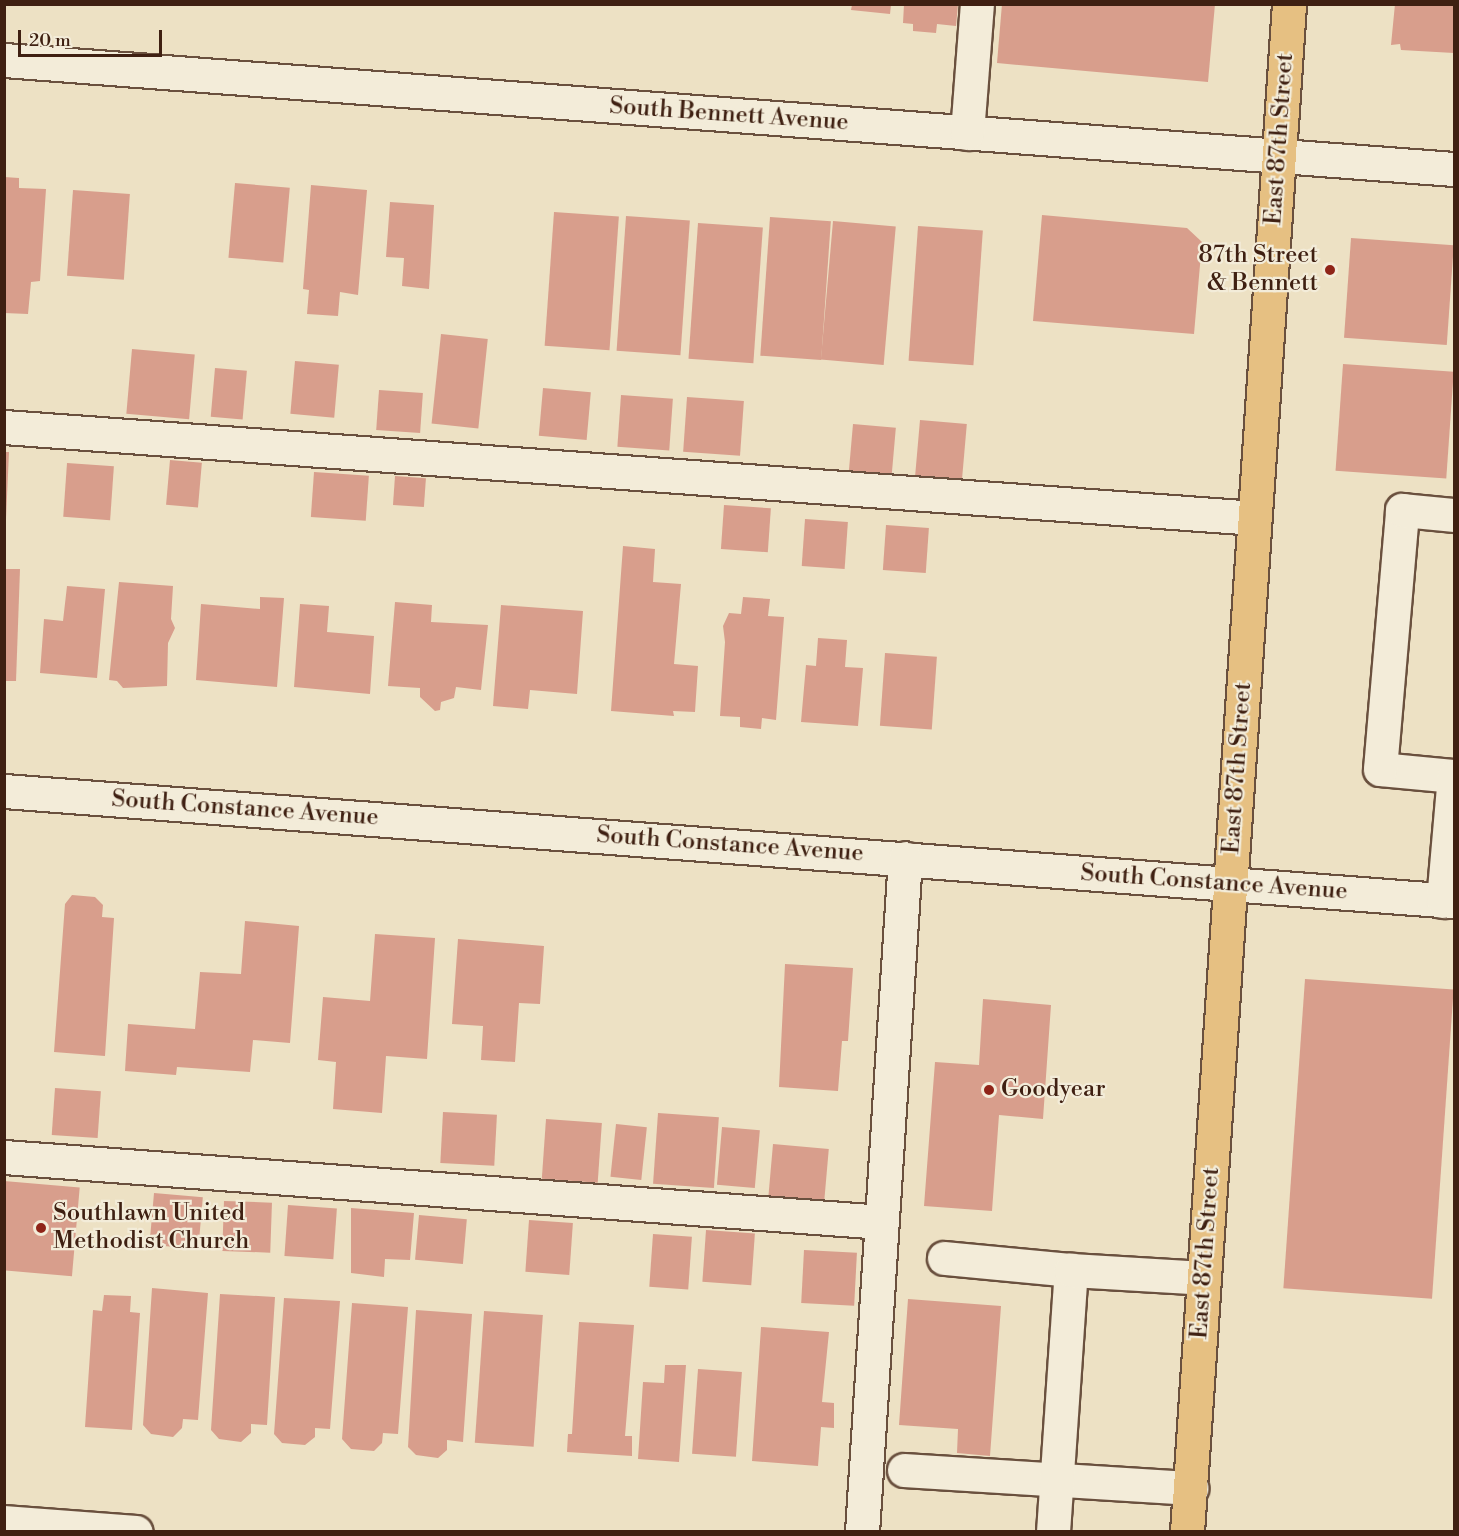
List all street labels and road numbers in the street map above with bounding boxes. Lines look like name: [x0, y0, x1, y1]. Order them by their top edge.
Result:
street label: East 87th Street: [1260, 52, 1300, 226]
street label: South Bennett Avenue: [608, 92, 850, 138]
street label: East 87th Street: [1218, 681, 1258, 855]
street label: South Constance Avenue: [111, 785, 379, 833]
street label: South Constance Avenue: [596, 821, 864, 869]
street label: South Constance Avenue: [1080, 859, 1348, 907]
street label: East 87th Street: [1186, 1166, 1226, 1340]

